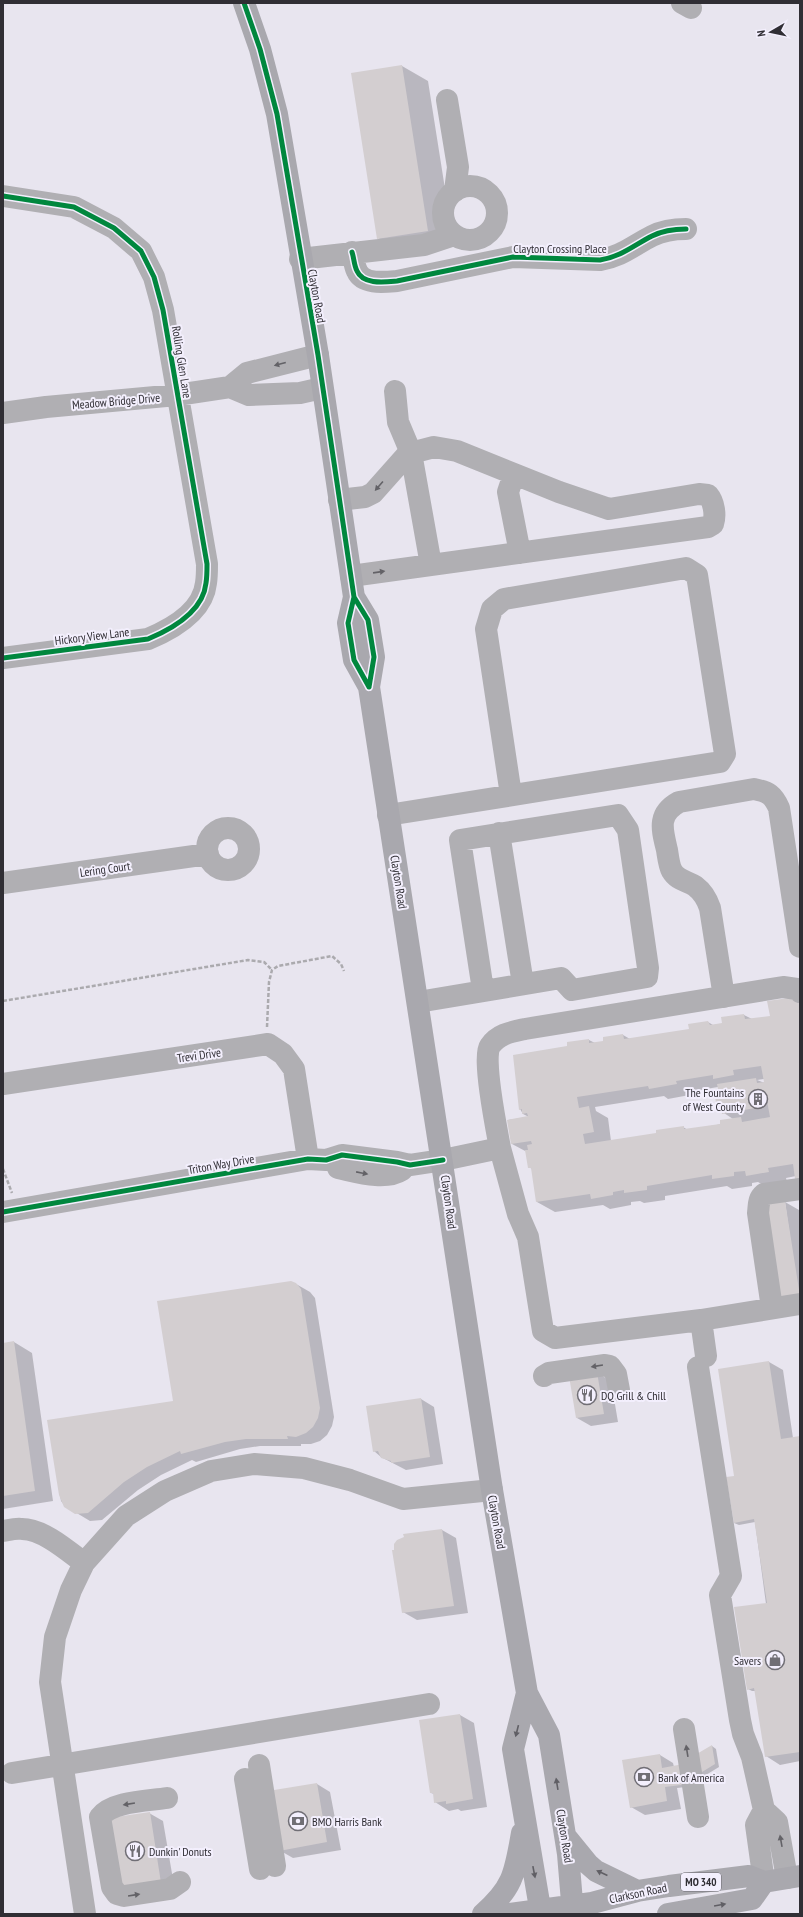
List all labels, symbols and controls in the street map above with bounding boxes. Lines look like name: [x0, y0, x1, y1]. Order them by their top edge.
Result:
north arrow: [751, 12, 791, 52]
text: N: [754, 29, 769, 38]
street label: Clayton Crossing Place: [513, 241, 607, 256]
street label: Clayton Road: [305, 268, 329, 324]
street label: Rolling Glen Lane: [169, 325, 195, 399]
one-way arrow: [274, 361, 286, 367]
street label: Meadow Bridge Drive: [71, 390, 161, 412]
one-way arrow: [374, 481, 384, 491]
one-way arrow: [373, 569, 385, 575]
street label: Hickory View Lane: [54, 624, 130, 648]
street label: Clayton Road: [387, 854, 411, 910]
street label: Lering Court: [79, 858, 132, 880]
street label: Trevi Drive: [176, 1045, 222, 1065]
place label: The Fountains of West County: [682, 1085, 744, 1114]
building icon: The Fountains of West County: [747, 1088, 769, 1110]
street label: Triton Way Drive: [187, 1151, 255, 1177]
one-way arrow: [356, 1170, 368, 1176]
street label: Clayton Road: [438, 1174, 460, 1230]
one-way arrow: [591, 1363, 603, 1369]
restaurant icon: DQ Grill & Chill: [576, 1384, 598, 1406]
place label: DQ Grill & Chill: [601, 1388, 666, 1403]
street label: Clayton Road: [485, 1494, 509, 1550]
shop icon: Savers: [764, 1649, 786, 1671]
place label: Savers: [734, 1653, 761, 1668]
one-way arrow: [514, 1725, 520, 1737]
one-way arrow: [684, 1745, 690, 1757]
bank icon: Bank of America: [633, 1766, 655, 1788]
place label: Bank of America: [658, 1770, 725, 1785]
one-way arrow: [554, 1778, 560, 1790]
one-way arrow: [123, 1801, 135, 1807]
street label: Clayton Road: [553, 1808, 577, 1864]
bank icon: BMO Harris Bank: [287, 1810, 309, 1832]
place label: BMO Harris Bank: [312, 1814, 382, 1829]
one-way arrow: [777, 1835, 783, 1847]
restaurant icon: Dunkin' Donuts: [124, 1840, 146, 1862]
place label: Dunkin' Donuts: [149, 1844, 212, 1859]
one-way arrow: [532, 1866, 538, 1878]
one-way arrow: [596, 1870, 608, 1876]
road number: MO 340: [681, 1873, 721, 1891]
street label: Clarkson Road: [608, 1880, 668, 1906]
one-way arrow: [128, 1891, 140, 1897]
one-way arrow: [714, 1901, 726, 1907]

